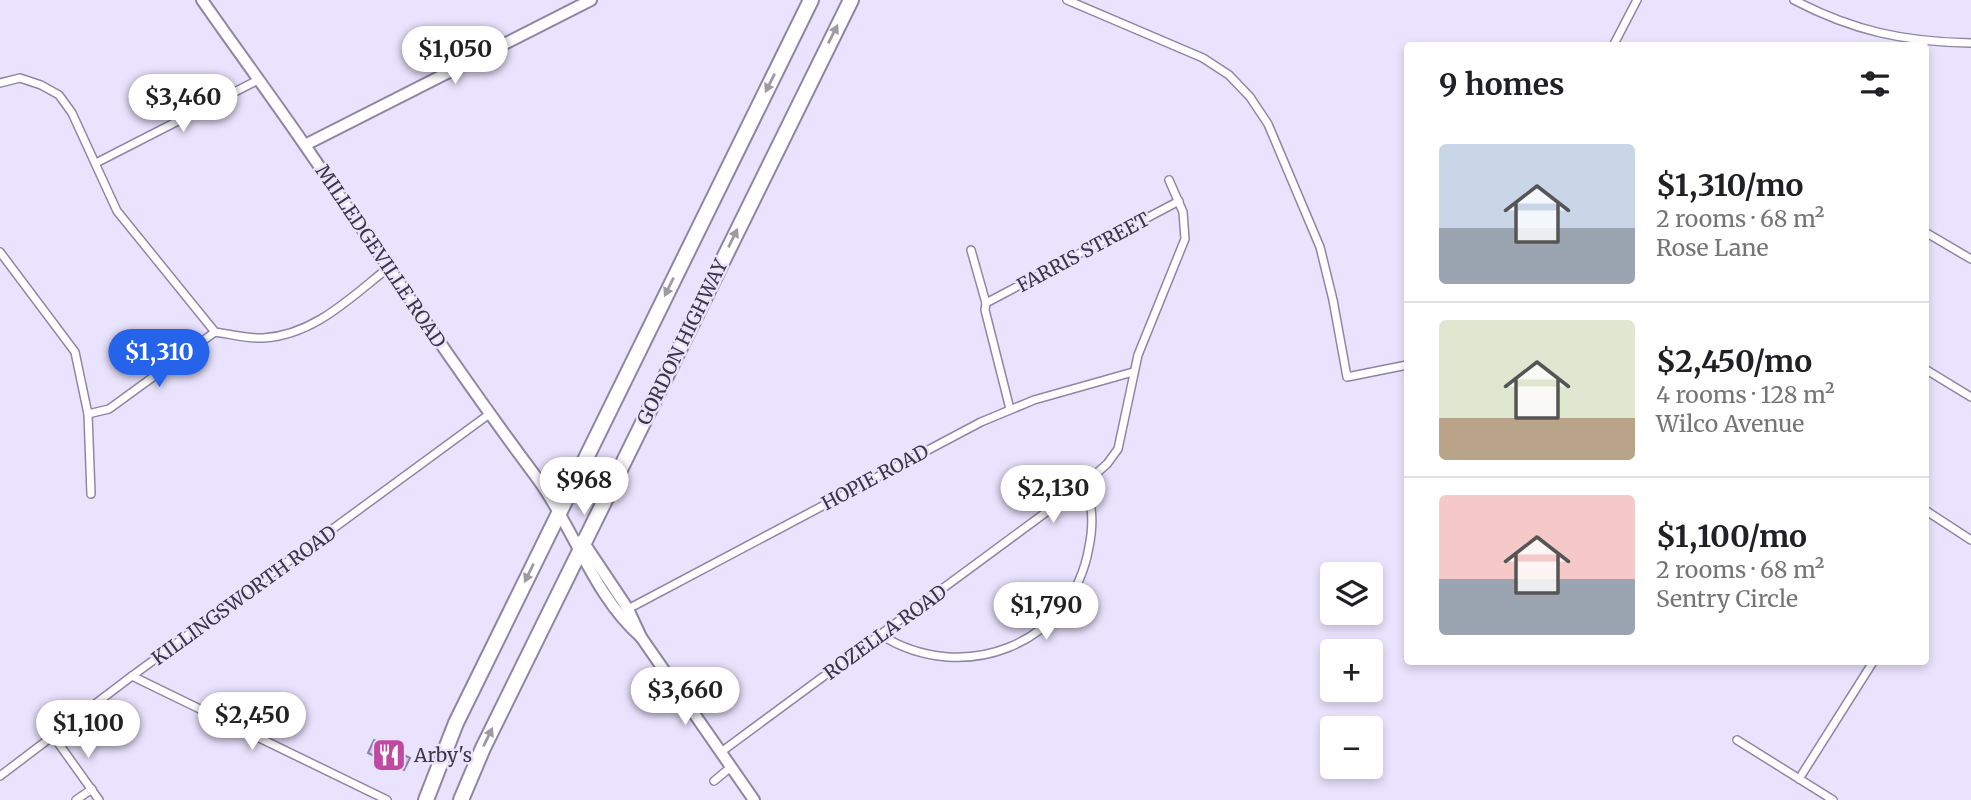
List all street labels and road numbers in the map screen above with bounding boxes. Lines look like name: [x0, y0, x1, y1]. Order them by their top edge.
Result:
street label: MILLEDGEVILLE ROAD: [311, 160, 451, 352]
street label: FARRIS STREET: [1012, 207, 1154, 297]
street label: GORDON HIGHWAY: [631, 255, 733, 429]
street label: HOPIE ROAD: [817, 439, 933, 515]
street label: KILLINGSWORTH ROAD: [147, 520, 341, 670]
street label: ROZELLA ROAD: [819, 579, 951, 685]

